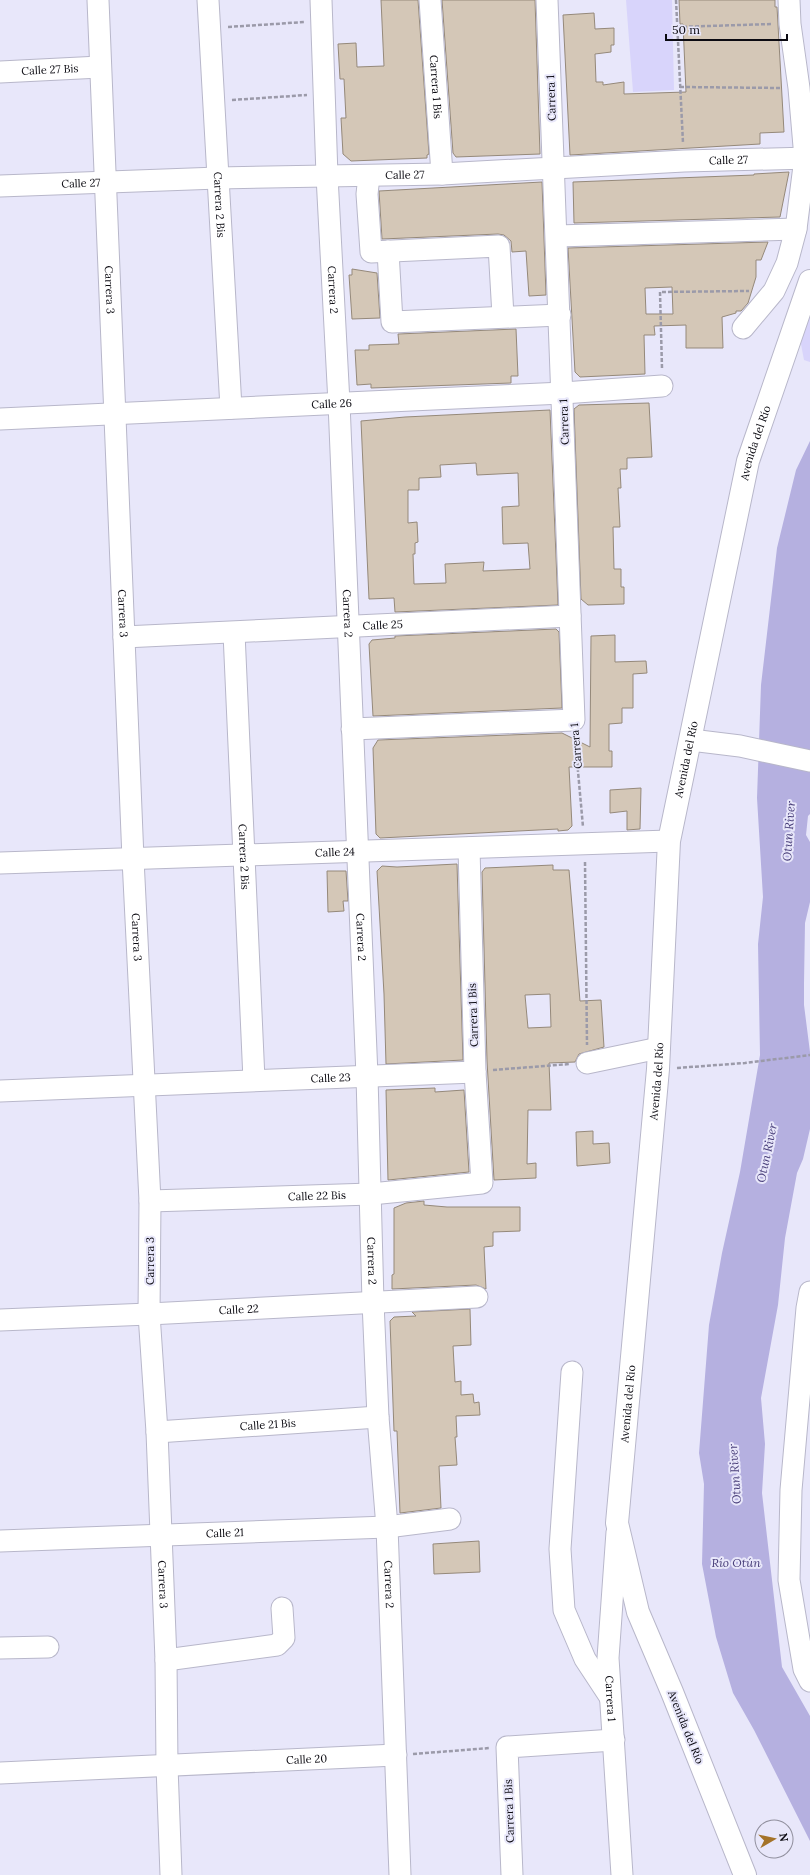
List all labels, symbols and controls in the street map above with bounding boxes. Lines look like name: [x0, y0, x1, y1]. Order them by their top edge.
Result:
scale bar: [666, 16, 787, 42]
text: 50 m: [672, 22, 700, 37]
street label: Carrera 1 Bis: [427, 54, 445, 119]
street label: Calle 27 Bis: [21, 61, 79, 78]
street label: Carrera 1: [543, 75, 559, 121]
street label: Calle 27: [709, 152, 748, 167]
street label: Calle 27: [385, 167, 425, 182]
street label: Carrera 2 Bis: [211, 171, 228, 238]
street label: Calle 27: [61, 175, 101, 191]
street label: Carrera 3: [102, 265, 118, 314]
street label: Carrera 2: [325, 265, 341, 314]
street label: Calle 26: [311, 396, 352, 412]
street label: Carrera 1: [556, 399, 572, 445]
street label: Avenida del Río: [737, 404, 774, 483]
street label: Carrera 3: [115, 589, 131, 638]
street label: Carrera 2: [340, 589, 356, 638]
street label: Calle 25: [362, 617, 403, 633]
street label: Avenida del Río: [671, 720, 701, 800]
street label: Carrera 1: [567, 722, 585, 770]
water label: Otun River: [779, 800, 798, 862]
street label: Carrera 2 Bis: [236, 824, 252, 890]
street label: Calle 24: [315, 844, 355, 860]
street label: Carrera 3: [129, 913, 145, 962]
street label: Carrera 2: [353, 913, 369, 961]
street label: Carrera 1 Bis: [465, 983, 481, 1047]
street label: Avenida del Río: [646, 1042, 666, 1122]
street label: Calle 23: [310, 1070, 351, 1086]
water label: Otun River: [753, 1121, 780, 1184]
street label: Calle 22 Bis: [288, 1188, 346, 1204]
street label: Carrera 3: [143, 1237, 157, 1285]
street label: Carrera 2: [364, 1237, 380, 1285]
street label: Calle 22: [218, 1301, 259, 1317]
street label: Avenida del Río: [617, 1364, 638, 1444]
street label: Calle 21 Bis: [239, 1416, 296, 1433]
water label: Otun River: [725, 1443, 744, 1505]
street label: Calle 21: [206, 1525, 244, 1541]
water label: Río Otún: [711, 1555, 761, 1570]
street label: Carrera 3: [155, 1560, 171, 1609]
street label: Carrera 2: [381, 1560, 397, 1609]
street label: Carrera 1: [602, 1675, 619, 1722]
street label: Avenida del Río: [665, 1687, 707, 1766]
street label: Calle 20: [286, 1751, 328, 1767]
street label: Carrera 1 Bis: [501, 1779, 517, 1843]
north arrow: [754, 1819, 794, 1859]
text: N: [776, 1832, 792, 1843]

